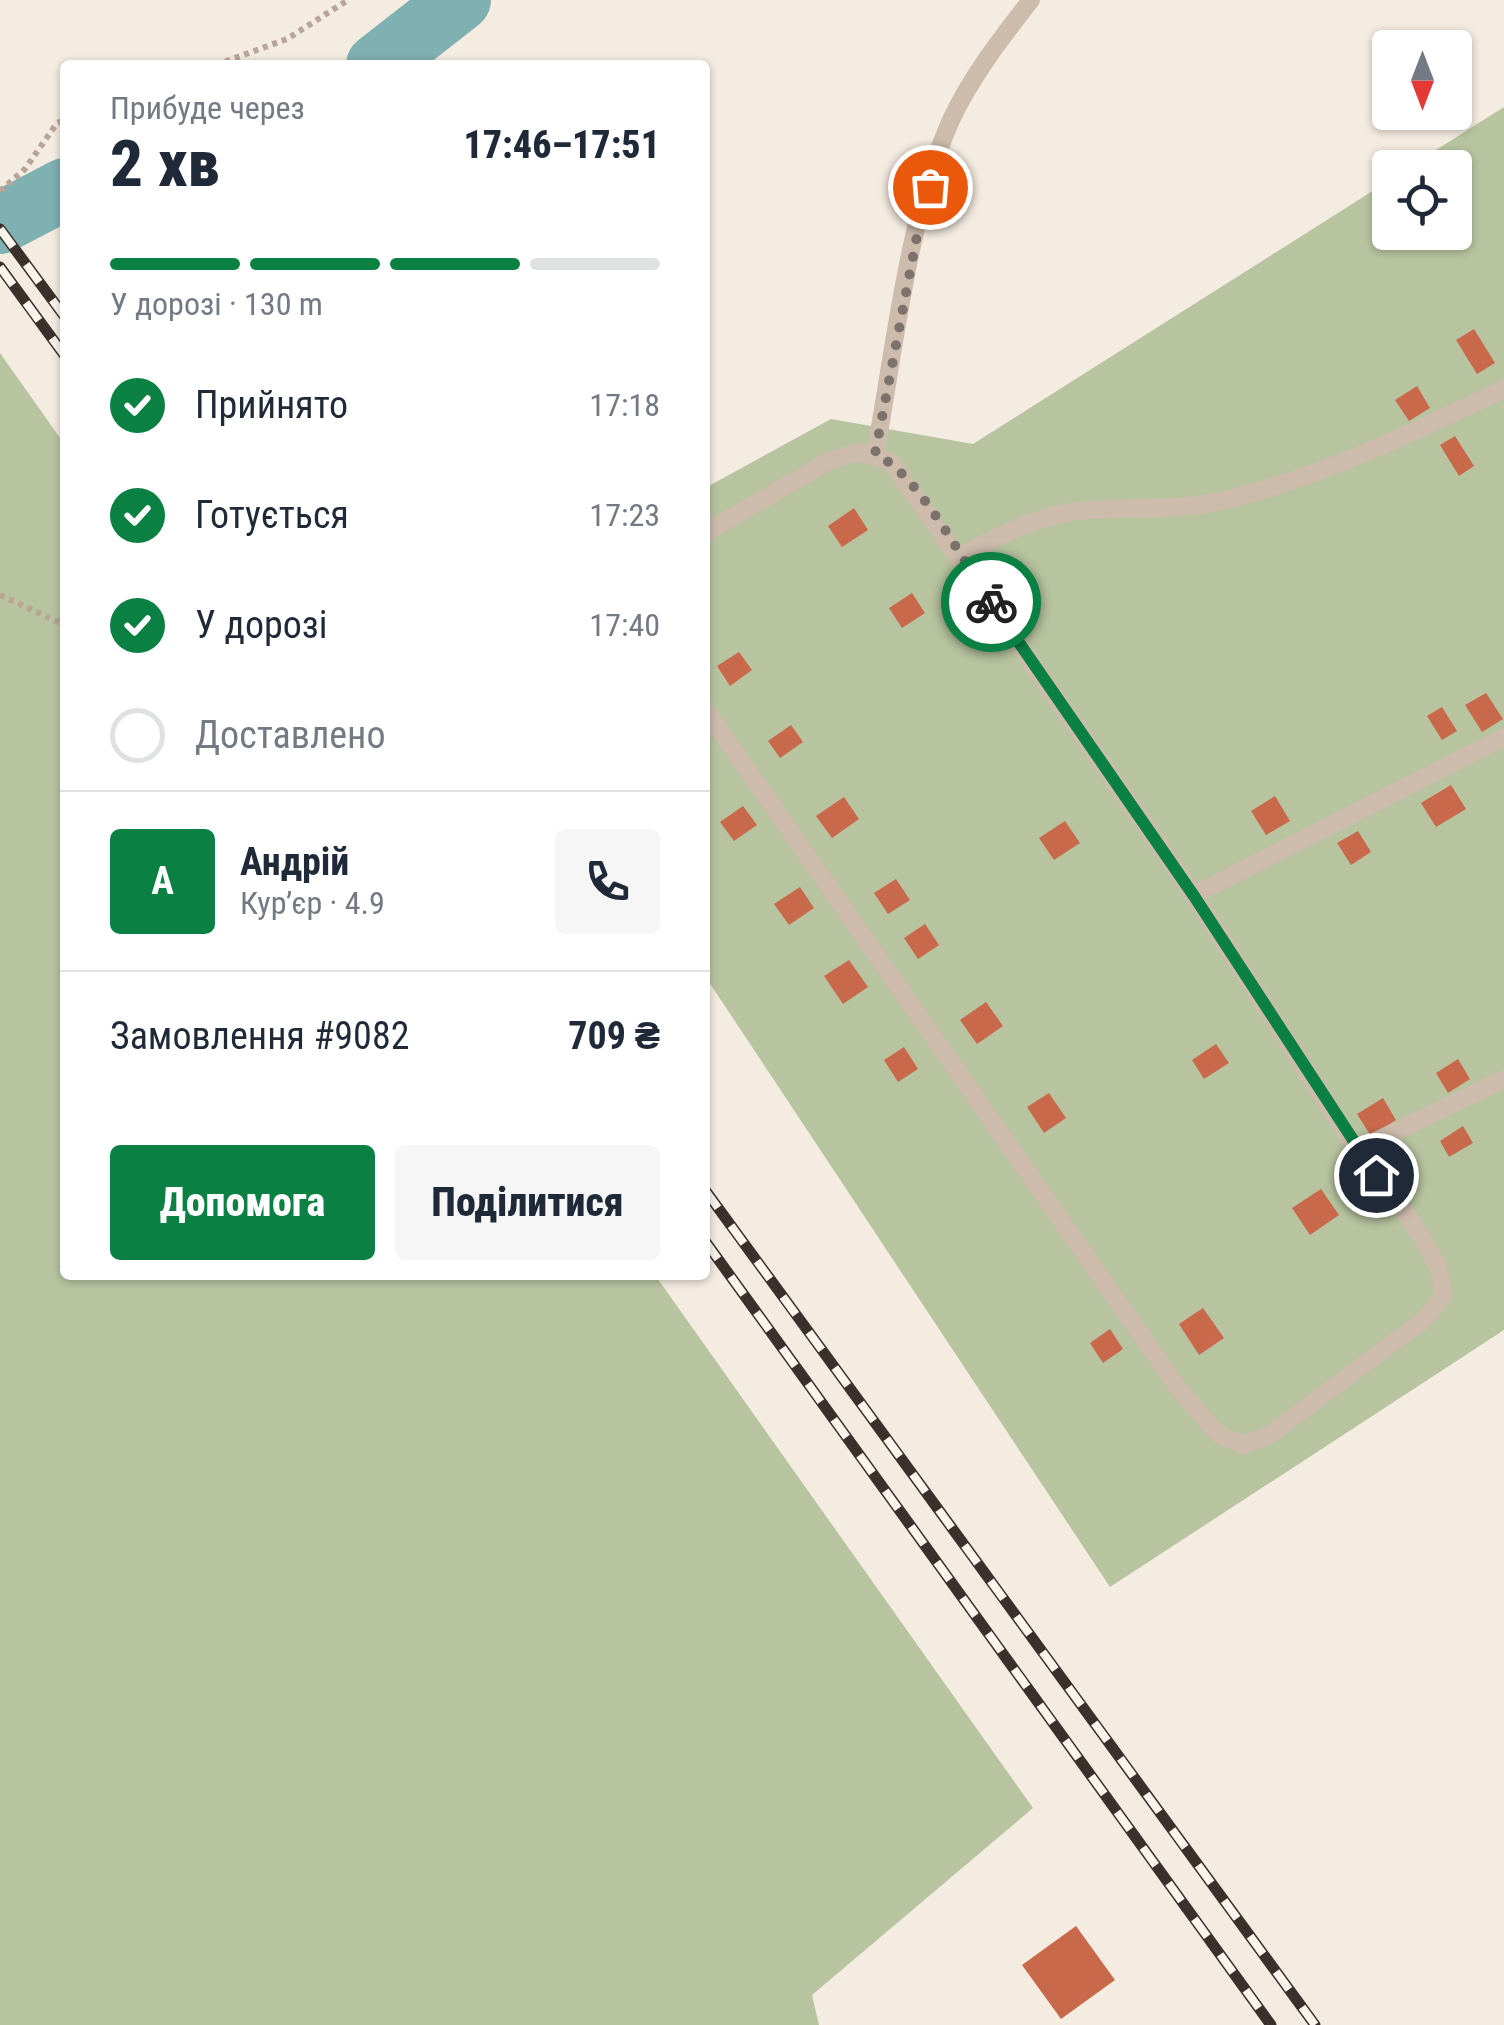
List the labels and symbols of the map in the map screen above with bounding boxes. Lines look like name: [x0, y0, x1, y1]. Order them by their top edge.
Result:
north arrow: [1372, 30, 1472, 130]
pin: [888, 145, 973, 230]
courier: [941, 552, 1041, 652]
pin: [1334, 1133, 1419, 1218]

